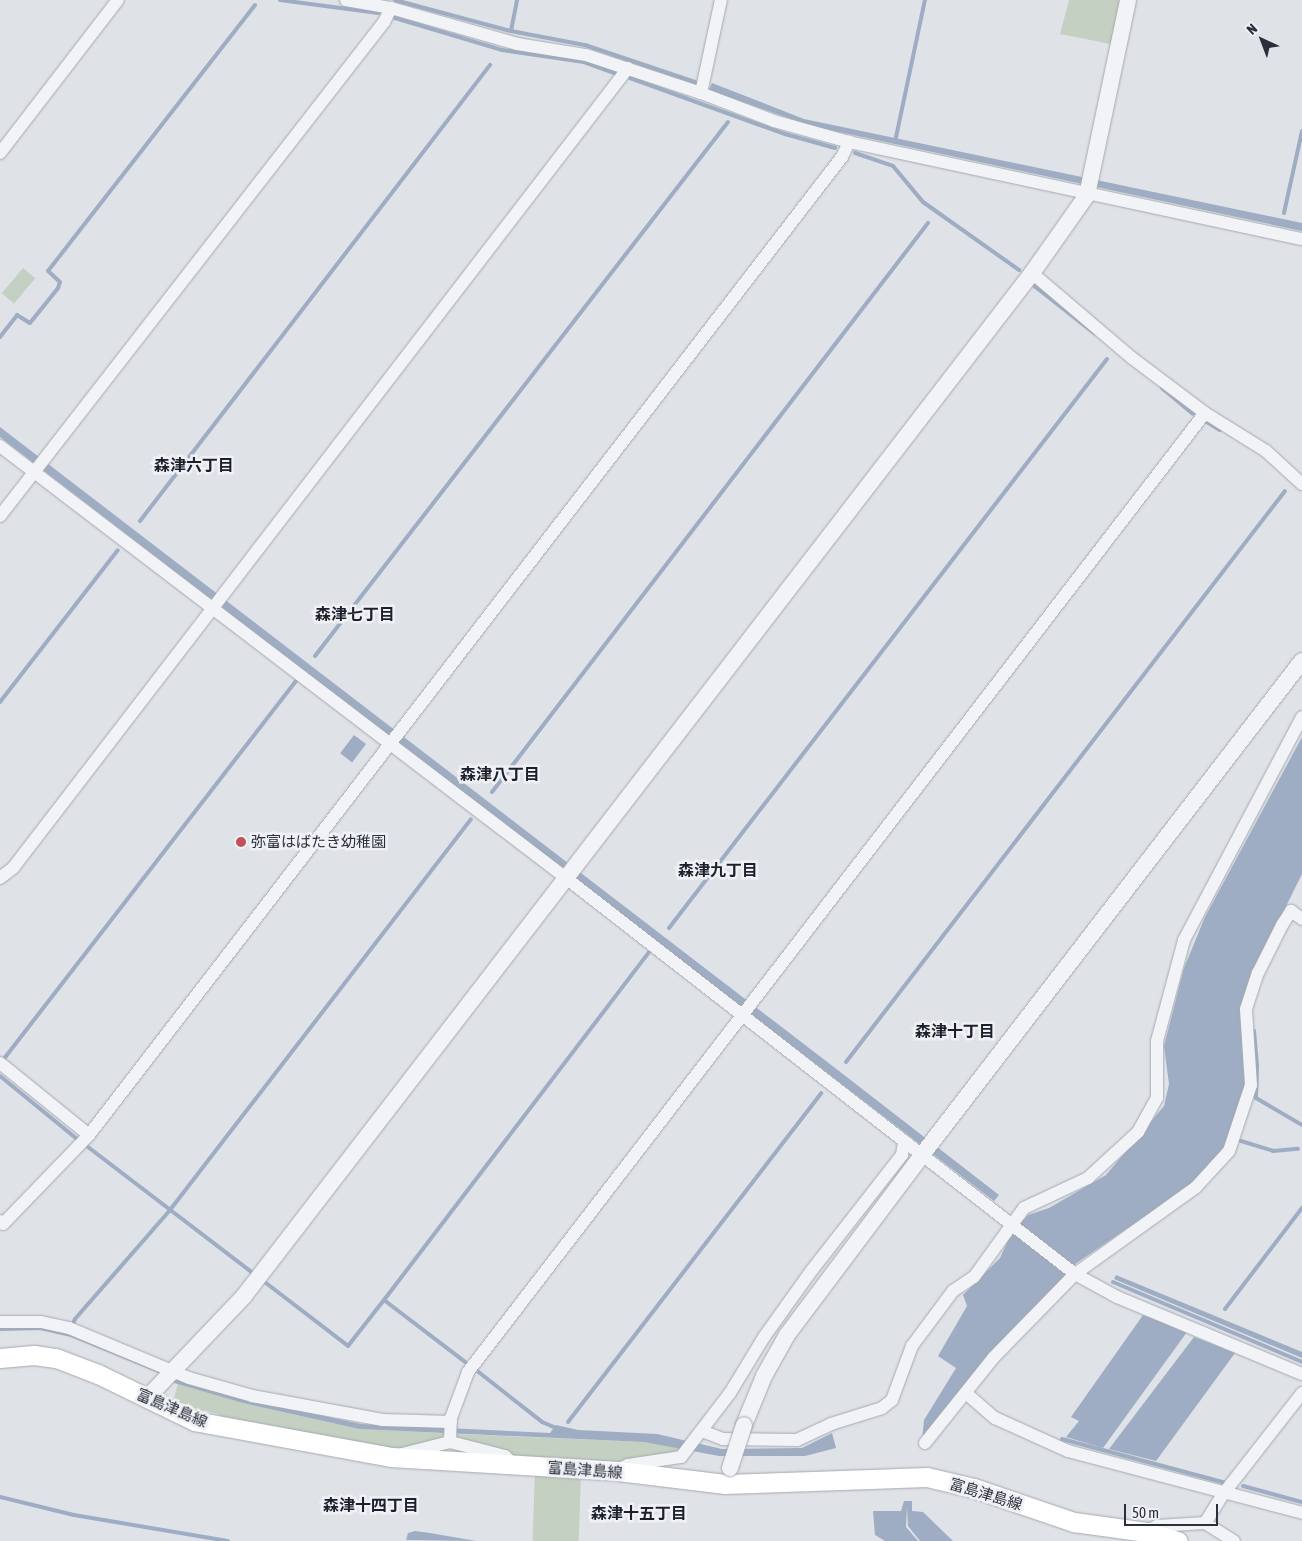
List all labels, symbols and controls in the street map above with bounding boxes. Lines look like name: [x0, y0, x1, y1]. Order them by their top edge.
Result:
north arrow: [1237, 15, 1287, 65]
text: N: [1243, 20, 1260, 38]
district label: 森津六丁目: [154, 455, 234, 475]
district label: 森津七丁目: [315, 604, 395, 624]
district label: 森津八丁目: [460, 764, 540, 784]
place label: 弥富はばたき幼稚園: [251, 833, 386, 851]
marker: 弥富はばたき幼稚園: [235, 836, 247, 848]
district label: 森津九丁目: [678, 860, 758, 880]
district label: 森津十丁目: [915, 1021, 995, 1041]
street label: 富島津島線: [134, 1385, 210, 1431]
street label: 富島津島線: [547, 1458, 623, 1482]
street label: 富島津島線: [948, 1474, 1024, 1514]
scale bar: [1127, 1494, 1221, 1526]
district label: 森津十四丁目: [323, 1495, 419, 1515]
district label: 森津十五丁目: [591, 1503, 687, 1523]
text: 50 m: [1132, 1504, 1159, 1521]

